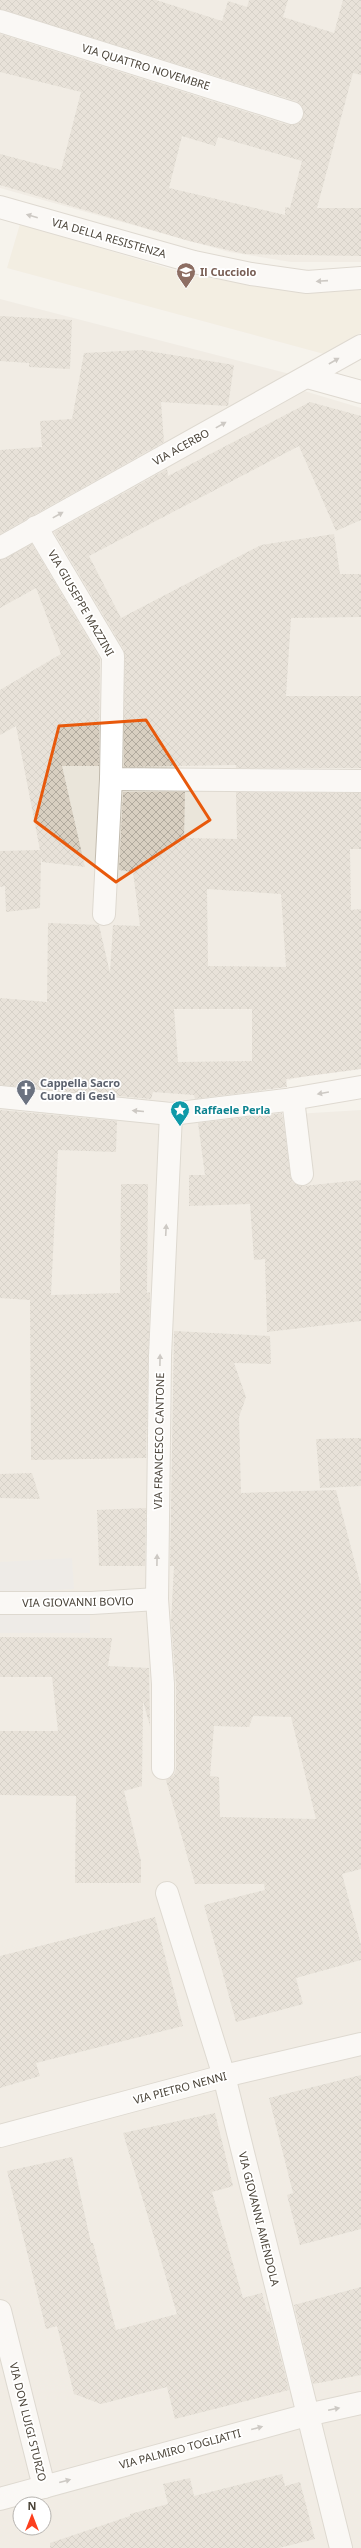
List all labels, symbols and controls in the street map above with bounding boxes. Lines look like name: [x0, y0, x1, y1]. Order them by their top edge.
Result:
street label: VIA QUATTRO NOVEMBRE: [80, 40, 212, 93]
one-way arrow: [26, 213, 38, 219]
street label: VIA DELLA RESISTENZA: [50, 214, 169, 261]
school or university icon: Il Cucciolo: [175, 261, 197, 289]
place label: Il Cucciolo: [200, 264, 256, 279]
one-way arrow: [316, 278, 328, 285]
one-way arrow: [328, 358, 340, 365]
one-way arrow: [215, 421, 227, 428]
street label: VIA ACERBO: [150, 425, 212, 468]
one-way arrow: [52, 511, 64, 518]
street label: VIA GIUSEPPE MAZZINI: [45, 547, 118, 659]
place label: Cappella Sacro Cuore di Gesù: [40, 1075, 120, 1103]
church icon: Cappella Sacro Cuore di Gesù: [15, 1078, 37, 1106]
one-way arrow: [317, 1091, 329, 1097]
place icon: Raffaele Perla: [169, 1099, 191, 1127]
place label: Raffaele Perla: [194, 1102, 270, 1117]
one-way arrow: [132, 1108, 144, 1115]
one-way arrow: [163, 1223, 169, 1236]
one-way arrow: [156, 1354, 163, 1366]
street label: VIA FRANCESCO CANTONE: [150, 1372, 167, 1509]
one-way arrow: [154, 1553, 160, 1566]
street label: VIA GIOVANNI BOVIO: [22, 1593, 134, 1610]
street label: VIA PIETRO NENNI: [132, 2068, 228, 2107]
street label: VIA GIOVANNI AMENDOLA: [236, 2150, 284, 2288]
street label: VIA DON LUIGI STURZO: [6, 2361, 51, 2483]
one-way arrow: [328, 2405, 340, 2411]
street label: VIA PALMIRO TOGLIATTI: [117, 2425, 243, 2472]
one-way arrow: [252, 2425, 264, 2431]
one-way arrow: [59, 2478, 71, 2484]
north arrow: [12, 2496, 52, 2536]
text: N: [28, 2498, 36, 2513]

